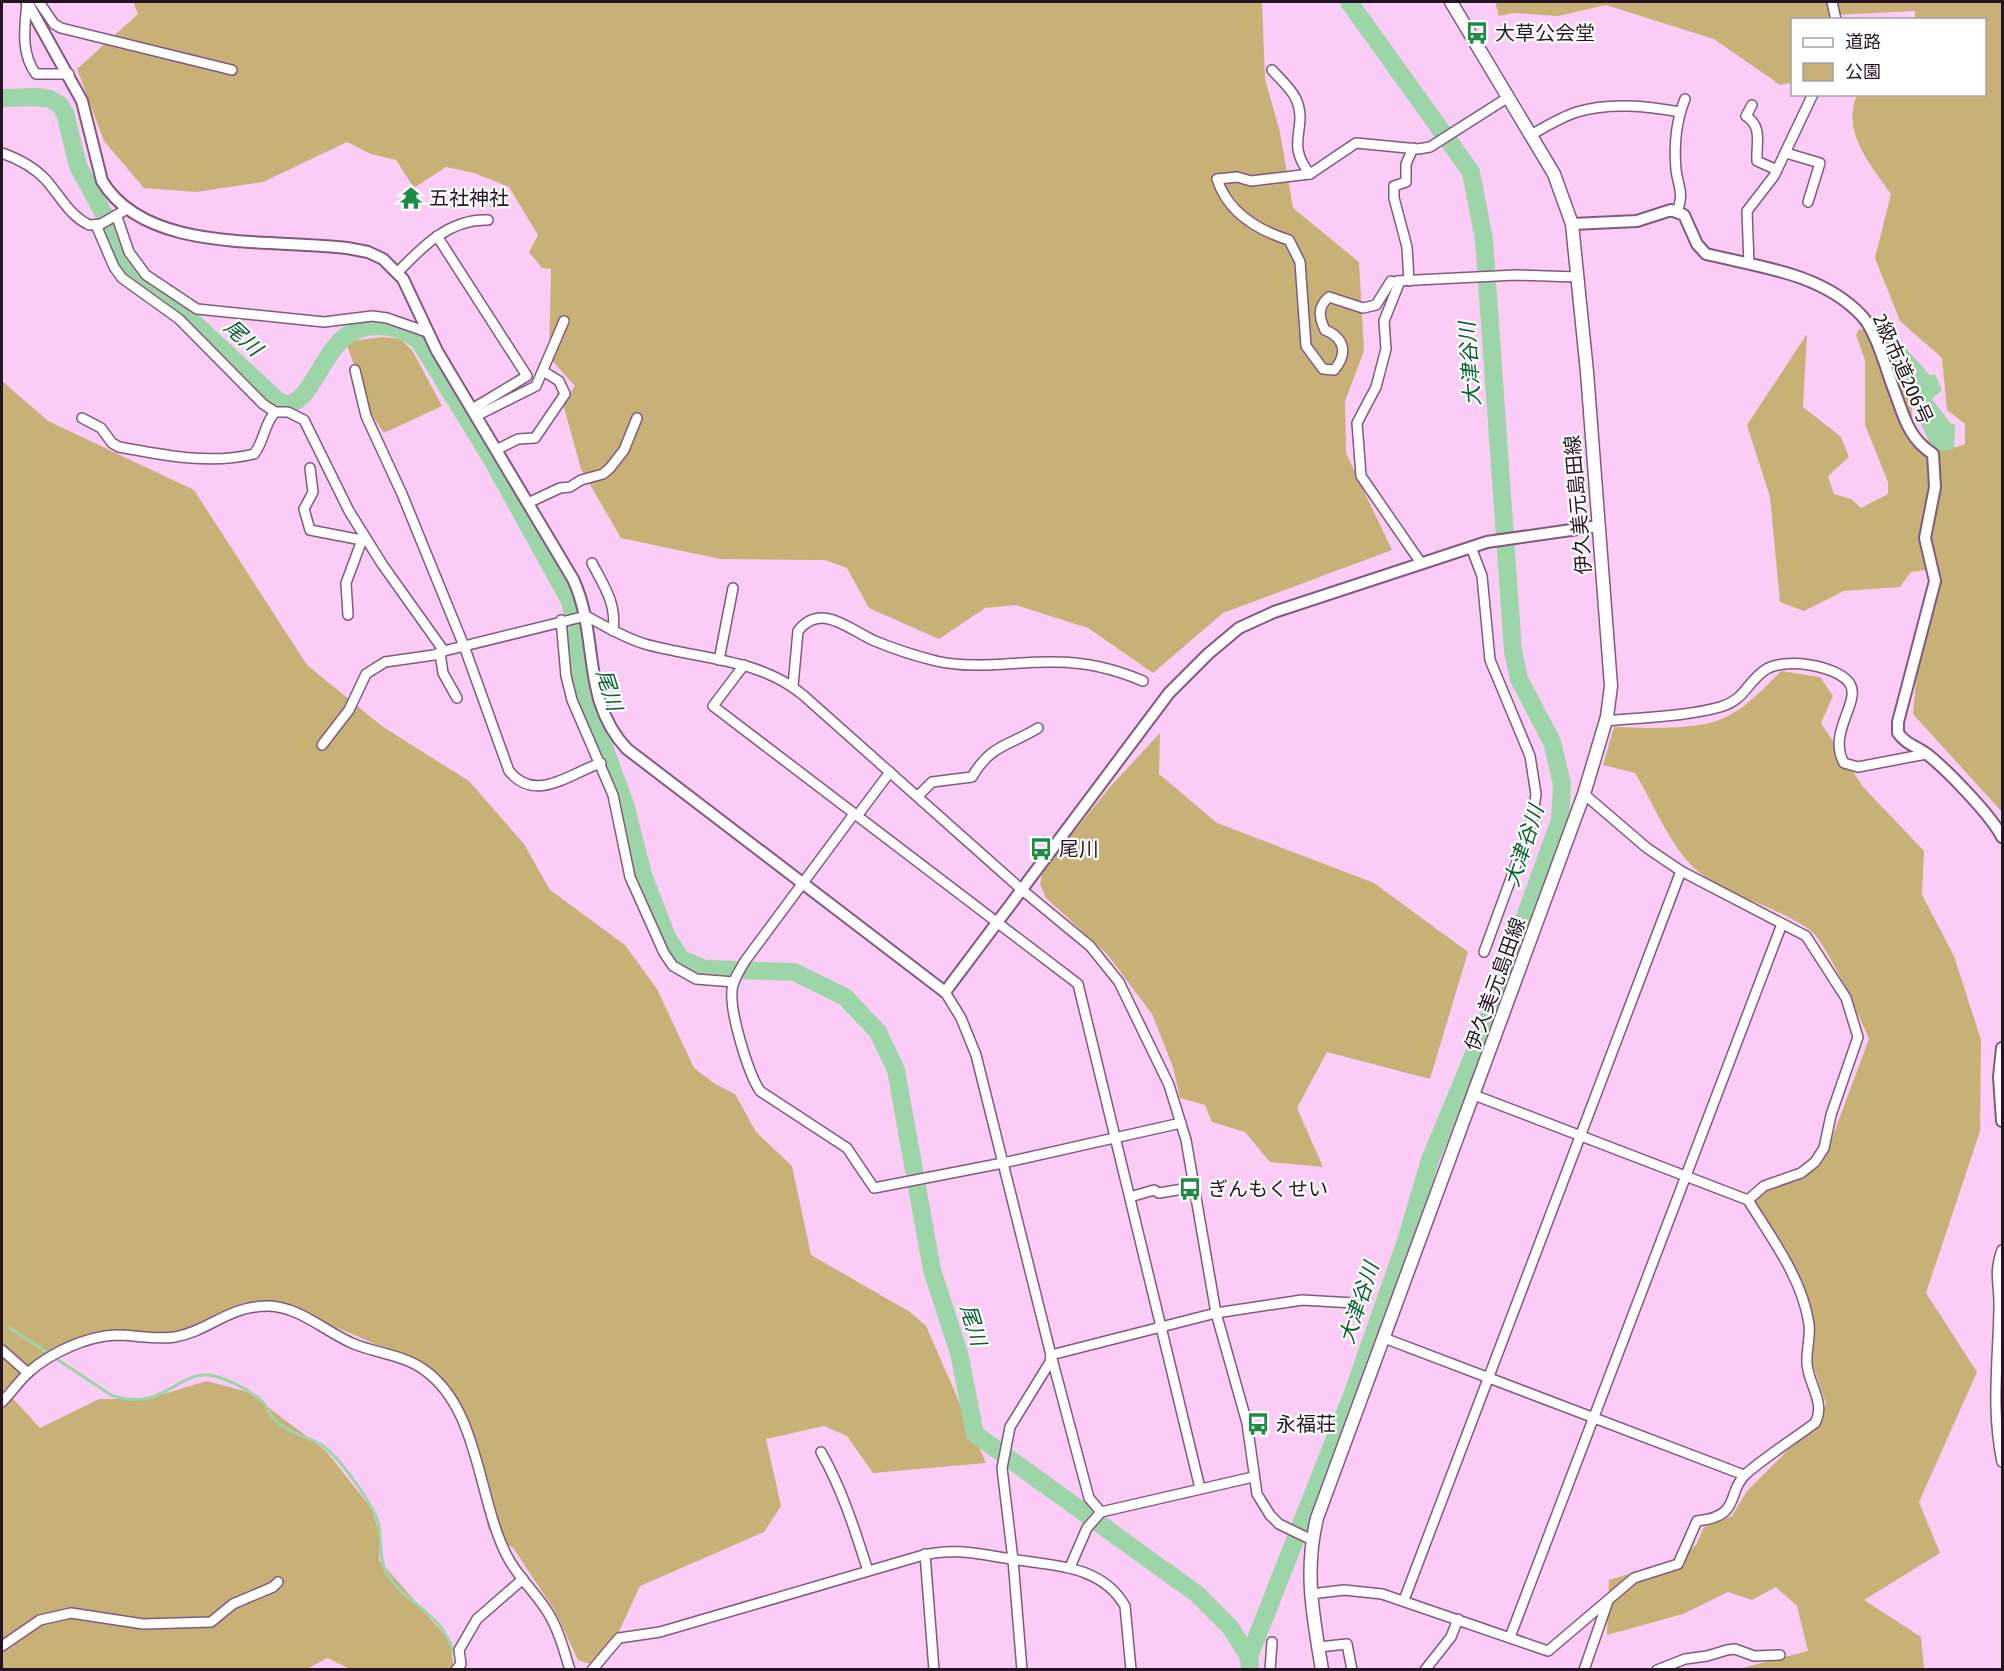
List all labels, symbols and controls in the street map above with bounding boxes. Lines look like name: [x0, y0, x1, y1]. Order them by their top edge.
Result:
legend: [1791, 18, 1986, 96]
bus stop icon: 大草公会堂: [1464, 20, 1490, 46]
place label: 大草公会堂: [1495, 21, 1595, 45]
text: 道路: [1845, 31, 1881, 53]
text: 公園: [1845, 61, 1881, 83]
temple icon: 五社神社: [398, 185, 424, 211]
place label: 五社神社: [429, 186, 509, 210]
street label: 2級市道206号: [1868, 310, 1938, 428]
water label: 尾川: [219, 314, 269, 363]
water label: 大津谷川: [1454, 319, 1486, 407]
street label: 伊久美元島田線: [1560, 434, 1596, 576]
water label: 尾川: [590, 666, 628, 716]
water label: 大津谷川: [1499, 800, 1550, 890]
bus stop icon: 尾川: [1028, 836, 1054, 862]
place label: 尾川: [1059, 837, 1099, 861]
street label: 伊久美元島田線: [1460, 914, 1530, 1054]
bus stop icon: ぎんもくせい: [1177, 1176, 1203, 1202]
place label: ぎんもくせい: [1208, 1177, 1328, 1201]
water label: 大津谷川: [1334, 1257, 1385, 1347]
water label: 尾川: [954, 1301, 992, 1351]
bus stop icon: 永福荘: [1245, 1411, 1271, 1437]
place label: 永福荘: [1276, 1412, 1336, 1436]

